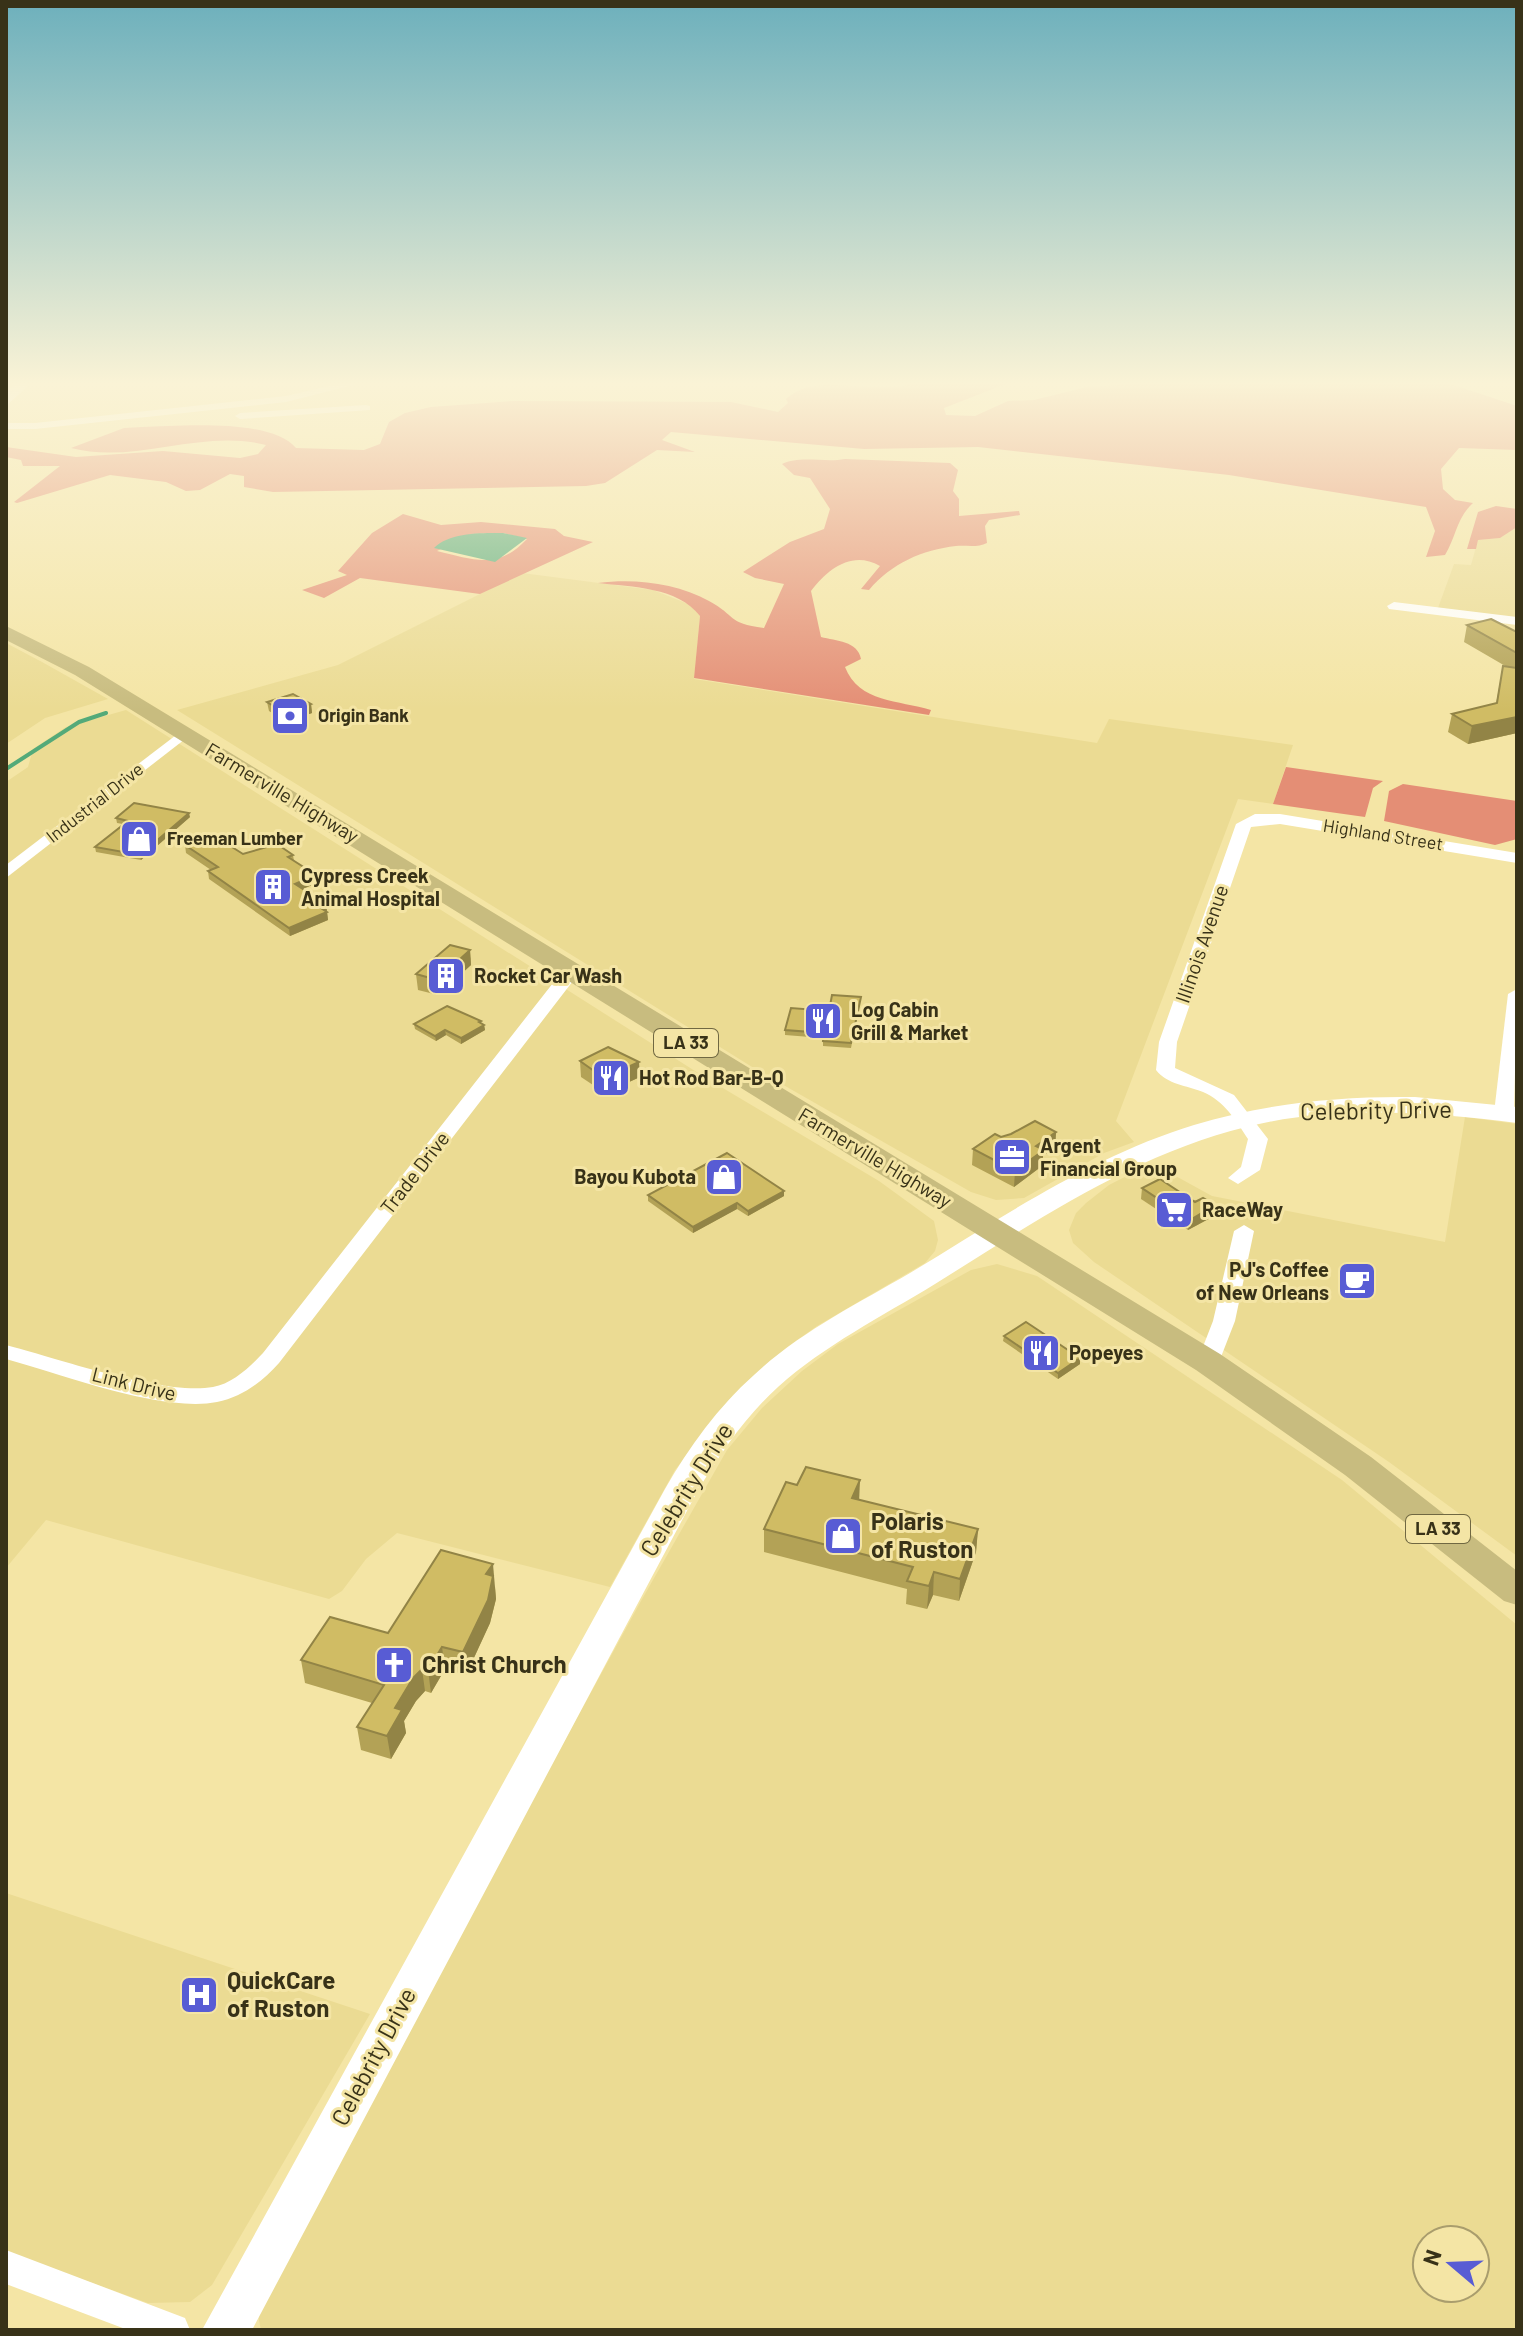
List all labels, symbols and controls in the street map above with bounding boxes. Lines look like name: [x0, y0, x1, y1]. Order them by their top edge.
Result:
bank icon: Origin Bank: [269, 695, 311, 737]
place label: Origin Bank: [318, 704, 409, 726]
street label: Farmerville Highway: [202, 737, 364, 847]
street label: Industrial Drive: [41, 757, 147, 847]
street label: Highland Street: [1322, 814, 1445, 854]
shop icon: Freeman Lumber: [118, 818, 160, 860]
place label: Freeman Lumber: [167, 827, 303, 849]
place label: Cypress Creek Animal Hospital: [301, 863, 440, 910]
building icon: Cypress Creek Animal Hospital: [252, 866, 294, 908]
street label: Illinois Avenue: [1170, 881, 1232, 1006]
building icon: Rocket Car Wash: [425, 955, 467, 997]
place label: Rocket Car Wash: [474, 963, 622, 987]
place label: Log Cabin Grill & Market: [851, 997, 968, 1044]
restaurant icon: Log Cabin Grill & Market: [802, 1000, 844, 1042]
road number: LA 33: [654, 1029, 718, 1057]
restaurant icon: Hot Rod Bar-B-Q: [590, 1057, 632, 1099]
place label: Hot Rod Bar-B-Q: [639, 1065, 784, 1089]
street label: Celebrity Drive: [1300, 1094, 1452, 1125]
street label: Farmerville Highway: [795, 1102, 957, 1212]
street label: Trade Drive: [375, 1126, 454, 1218]
place label: Argent Financial Group: [1040, 1133, 1177, 1180]
office icon: Argent Financial Group: [991, 1136, 1033, 1178]
shop icon: Bayou Kubota: [703, 1156, 745, 1198]
place label: Bayou Kubota: [574, 1164, 696, 1188]
supermarket icon: RaceWay: [1153, 1189, 1195, 1231]
place label: RaceWay: [1202, 1197, 1283, 1221]
place label: PJ's Coffee of New Orleans: [1196, 1257, 1329, 1304]
cafe icon: PJ's Coffee of New Orleans: [1336, 1260, 1378, 1302]
restaurant icon: Popeyes: [1020, 1332, 1062, 1374]
place label: Popeyes: [1069, 1340, 1143, 1364]
street label: Link Drive: [90, 1361, 179, 1405]
street label: Celebrity Drive: [633, 1417, 738, 1561]
place label: Polaris of Ruston: [871, 1506, 973, 1563]
shop icon: Polaris of Ruston: [822, 1515, 864, 1557]
road number: LA 33: [1406, 1515, 1470, 1543]
church icon: Christ Church: [373, 1644, 415, 1686]
place label: Christ Church: [422, 1649, 567, 1678]
place label: QuickCare of Ruston: [227, 1965, 335, 2022]
hospital icon: QuickCare of Ruston: [178, 1974, 220, 2016]
street label: Celebrity Drive: [324, 1983, 421, 2130]
north arrow: [1411, 2224, 1491, 2304]
text: N: [1416, 2246, 1446, 2268]

